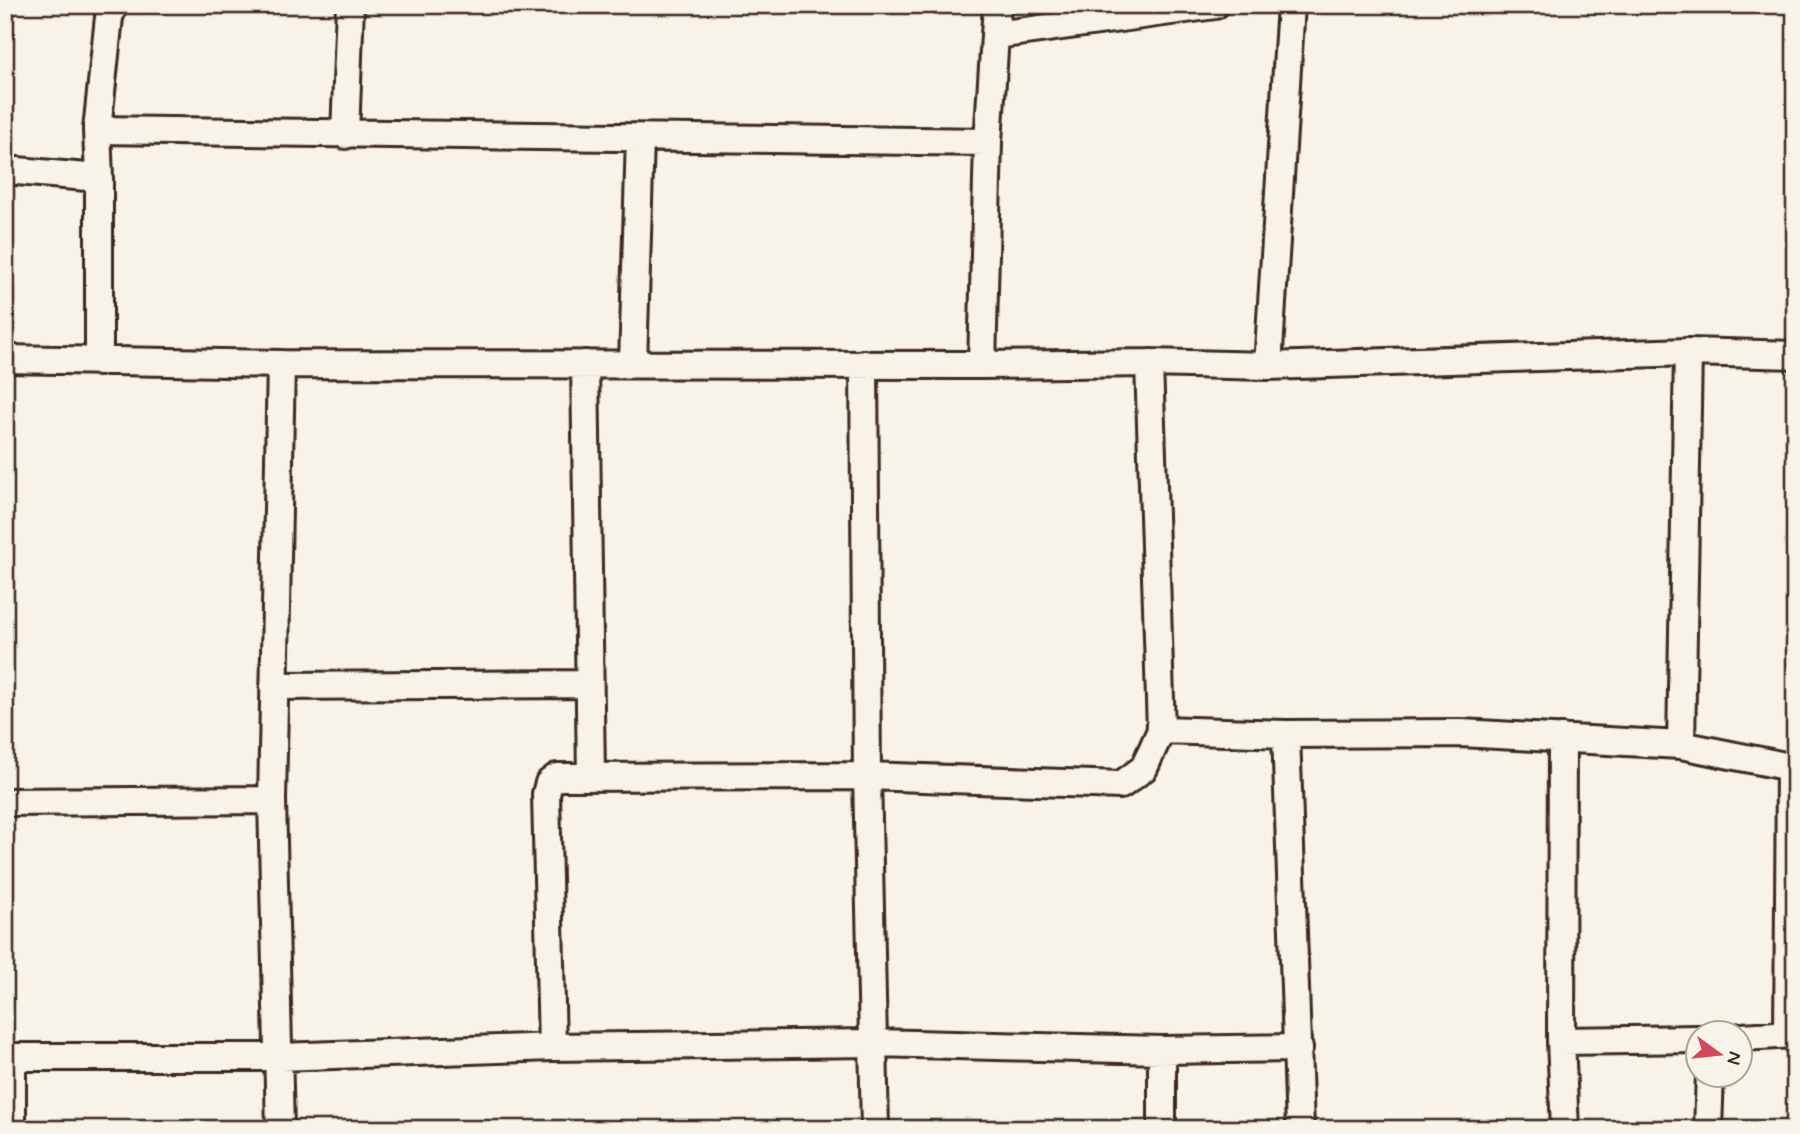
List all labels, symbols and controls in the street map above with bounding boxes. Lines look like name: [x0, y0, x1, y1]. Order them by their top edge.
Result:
north arrow: [1685, 1018, 1755, 1088]
text: N: [1720, 1049, 1748, 1067]

